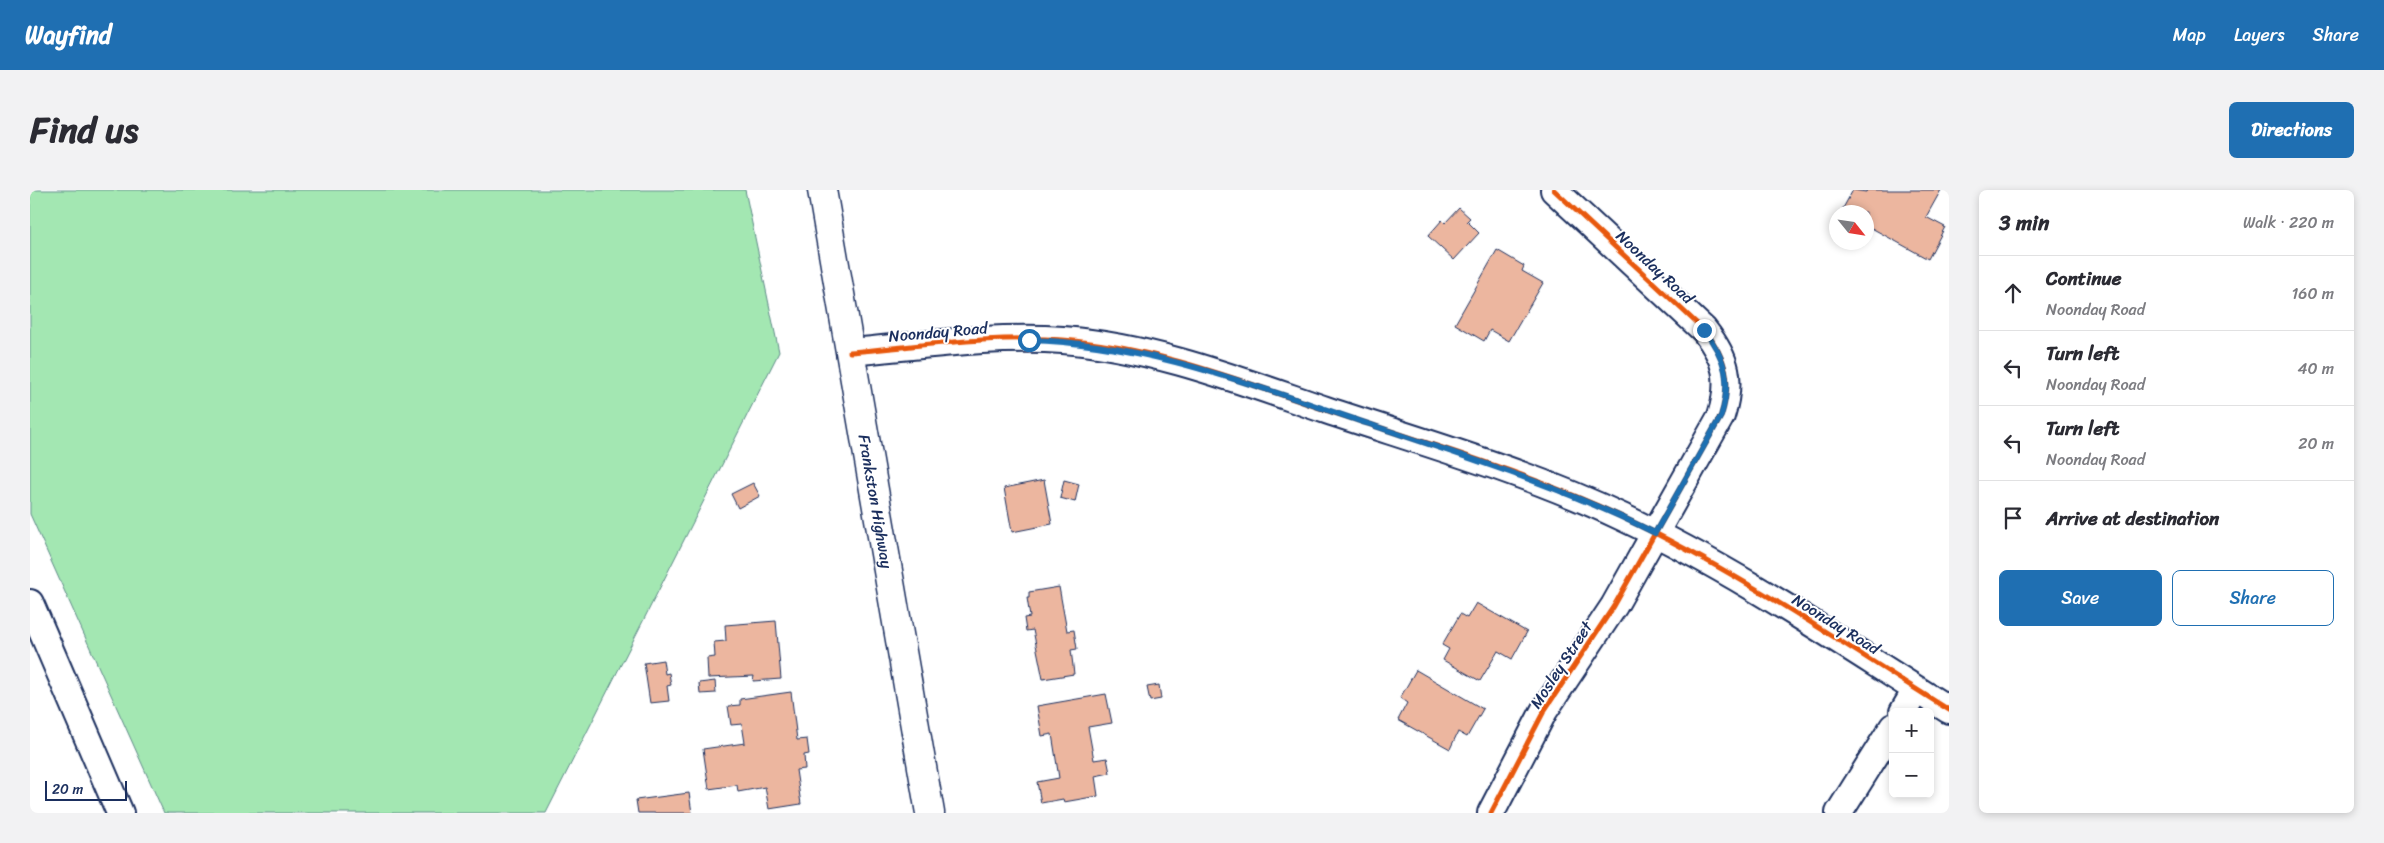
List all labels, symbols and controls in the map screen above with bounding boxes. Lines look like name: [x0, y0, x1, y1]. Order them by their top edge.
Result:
text: Wayfind: [25, 14, 111, 56]
text: Map: [2173, 19, 2206, 51]
text: Layers: [2234, 19, 2285, 51]
text: Share: [2313, 19, 2359, 51]
text: Find us: [30, 99, 138, 161]
button: Directions: [2229, 102, 2354, 158]
text: 3 min: [1999, 204, 2049, 242]
north arrow: [1829, 205, 1874, 250]
text: Walk · 220 m: [2243, 208, 2334, 237]
street label: Noonday Road: [1609, 223, 1702, 312]
text: Continue: [2046, 262, 2122, 295]
icon: ahead: [1999, 279, 2027, 307]
text: 160 m: [2291, 279, 2334, 308]
text: Noonday Road: [2046, 295, 2145, 324]
street label: Noonday Road: [887, 313, 990, 351]
route end: [1693, 319, 1716, 342]
route start: [1018, 329, 1041, 352]
text: Turn left: [2046, 337, 2119, 370]
icon: left: [1999, 354, 2027, 382]
text: 40 m: [2297, 354, 2334, 383]
text: Noonday Road: [2046, 370, 2145, 399]
text: Turn left: [2046, 412, 2119, 445]
icon: left: [1999, 429, 2027, 457]
text: 20 m: [2298, 429, 2334, 458]
street label: Frankston Highway: [850, 432, 902, 571]
text: Noonday Road: [2046, 445, 2145, 474]
text: Arrive at destination: [2046, 502, 2219, 535]
icon: arrive: [1999, 504, 2027, 532]
button: Save: [1999, 570, 2162, 626]
button: Share: [2172, 570, 2334, 626]
street label: Noonday Road: [1786, 585, 1887, 663]
street label: Mosley Street: [1522, 615, 1601, 715]
map controls: [1889, 708, 1934, 798]
button: +: [1889, 708, 1934, 753]
button: −: [1889, 753, 1934, 798]
text: 20 m: [52, 777, 83, 802]
scale bar: [45, 778, 128, 801]

